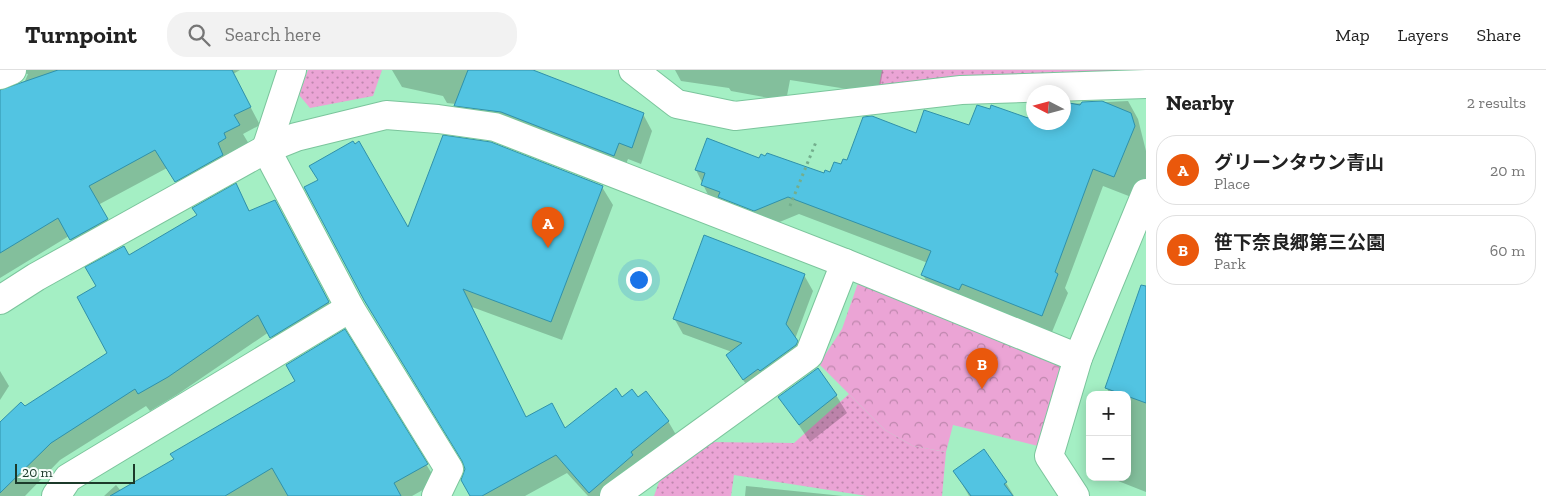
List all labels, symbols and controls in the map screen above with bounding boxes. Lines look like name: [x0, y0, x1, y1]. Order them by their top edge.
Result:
search box: [167, 12, 517, 57]
text: Turnpoint: [25, 20, 137, 49]
icon: search: [185, 21, 213, 49]
text: Search here: [225, 23, 321, 46]
text: Map: [1335, 24, 1370, 46]
text: Layers: [1398, 24, 1449, 46]
text: Share: [1477, 24, 1521, 46]
north arrow: [1026, 85, 1071, 130]
text: Nearby: [1166, 90, 1234, 115]
text: 2 results: [1467, 93, 1526, 112]
text: グリーンタウン青山: [1214, 151, 1384, 174]
text: A: [1178, 161, 1189, 180]
text: 20 m: [1490, 161, 1525, 180]
text: Place: [1214, 174, 1250, 193]
pin: A: [532, 207, 564, 248]
text: 笹下奈良郷第三公園: [1214, 231, 1385, 254]
text: B: [1178, 241, 1188, 260]
text: 60 m: [1490, 241, 1525, 260]
text: Park: [1214, 254, 1246, 273]
your location: [626, 267, 652, 293]
pin: B: [966, 348, 998, 389]
map controls: [1086, 391, 1131, 481]
button: +: [1086, 391, 1131, 436]
button: −: [1086, 436, 1131, 481]
scale bar: [15, 461, 135, 484]
text: 20 m: [22, 464, 53, 481]

